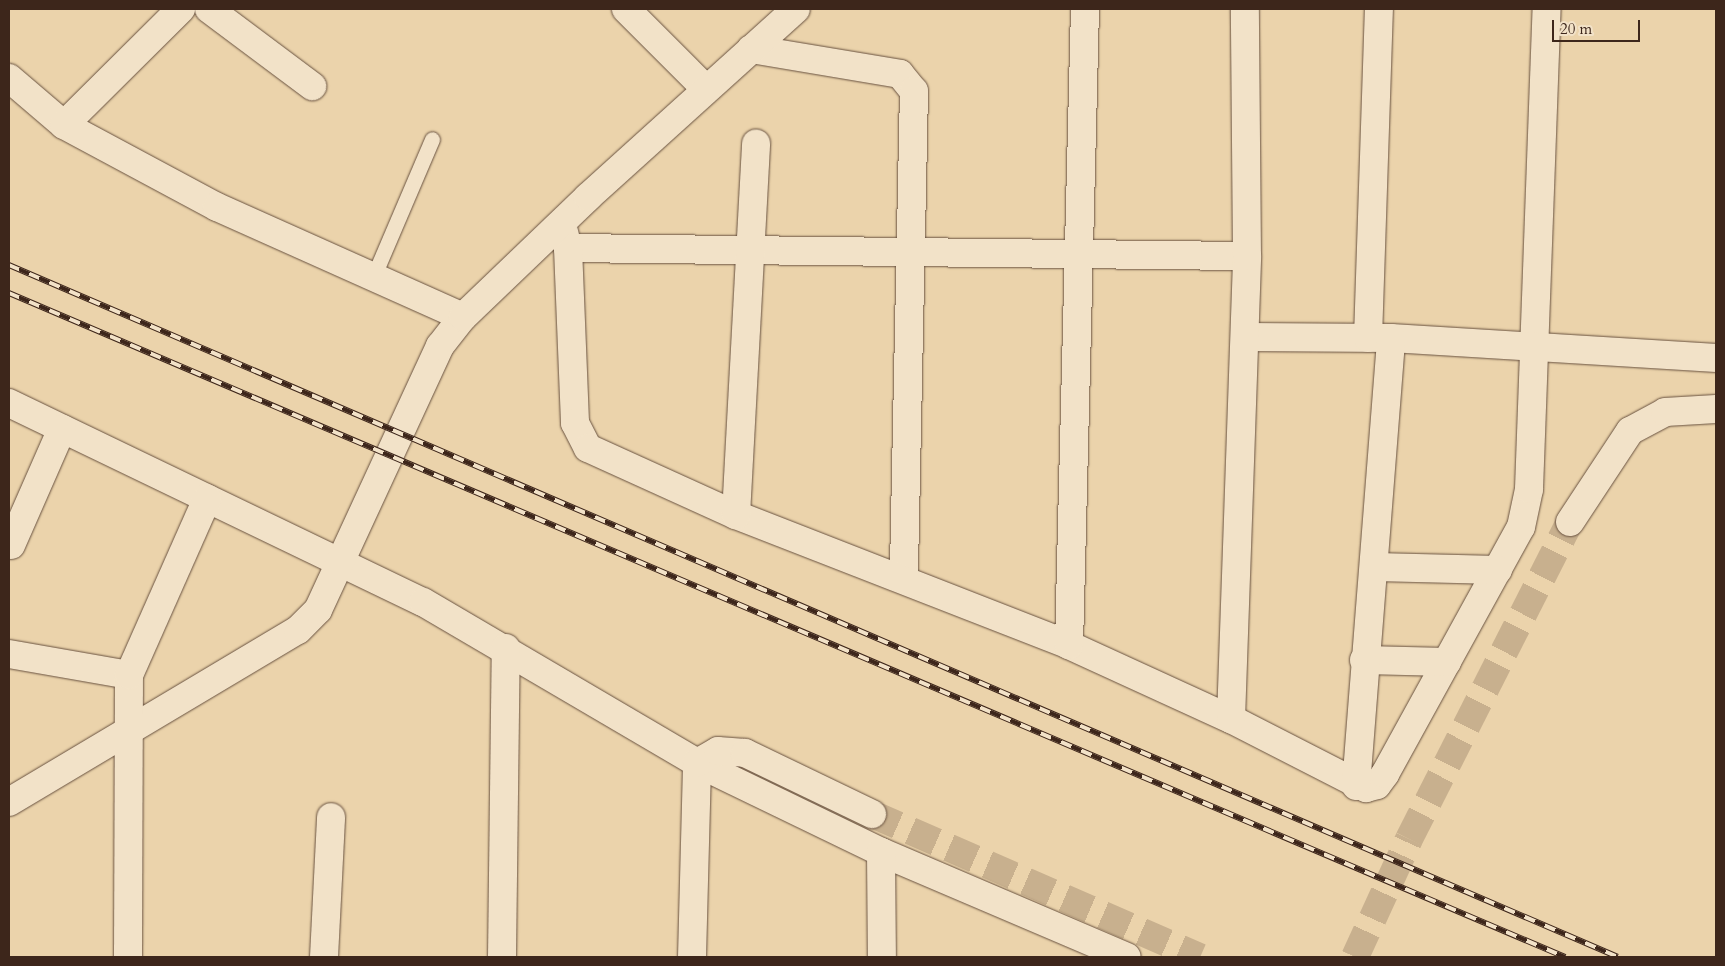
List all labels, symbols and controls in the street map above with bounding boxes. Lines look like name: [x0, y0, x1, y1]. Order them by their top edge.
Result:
scale bar: [1555, 10, 1642, 42]
text: 20 m: [1560, 19, 1592, 39]

